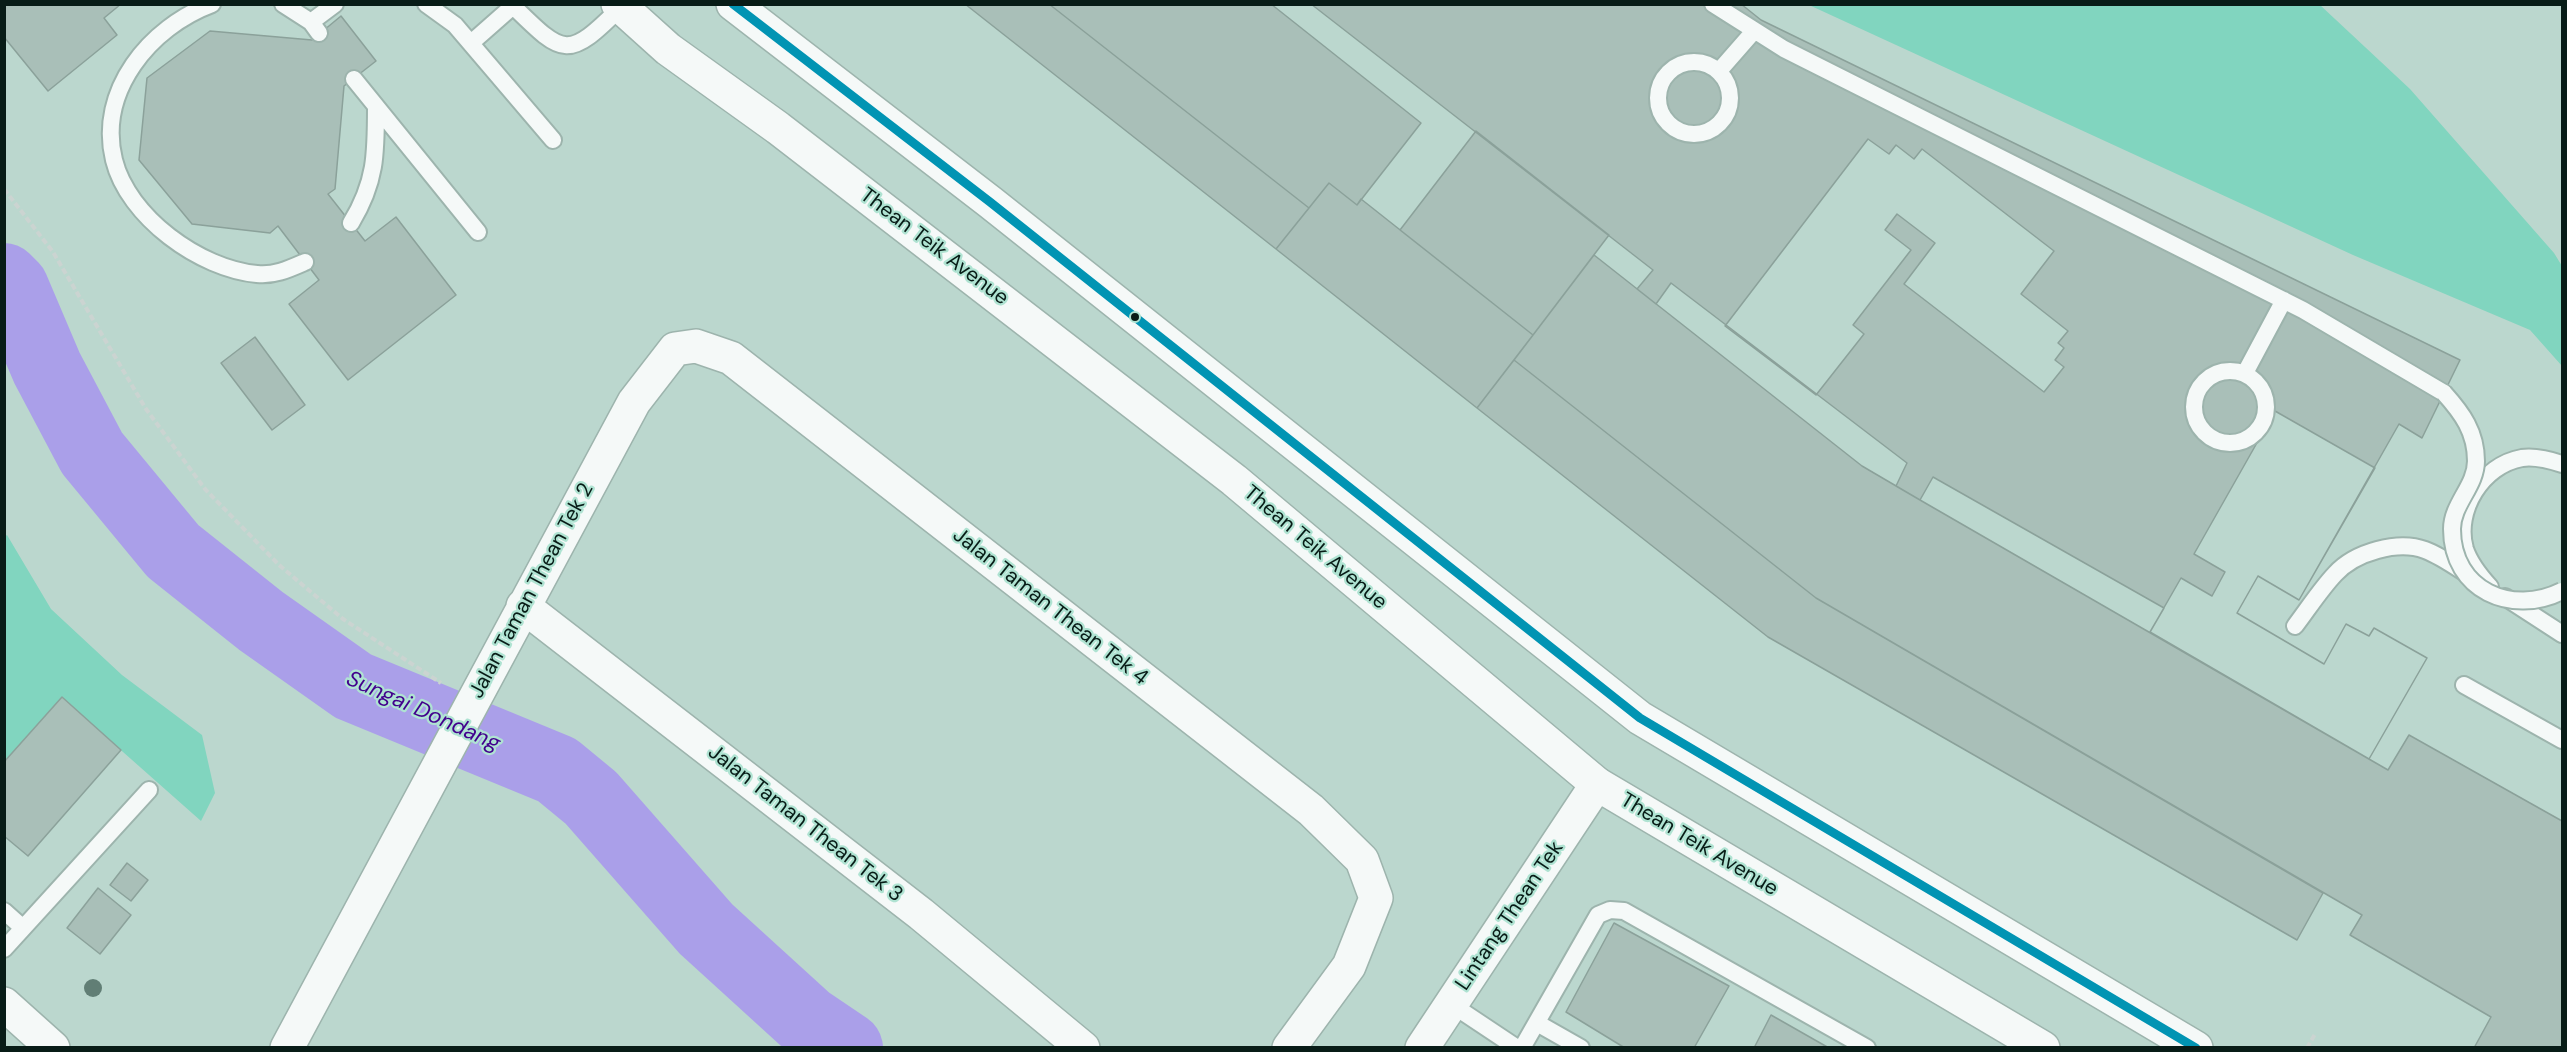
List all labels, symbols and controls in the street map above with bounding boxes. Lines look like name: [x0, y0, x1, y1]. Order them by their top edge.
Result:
street label: Thean Teik Avenue: [855, 183, 1013, 311]
unlabelled marker: [1129, 311, 1141, 323]
street label: Jalan Taman Thean Tek 2: [465, 479, 599, 703]
street label: Thean Teik Avenue: [1238, 481, 1392, 615]
street label: Jalan Taman Thean Tek 4: [947, 523, 1153, 691]
water label: Sungai Dondang: [342, 666, 504, 758]
street label: Jalan Taman Thean Tek 3: [703, 740, 907, 908]
street label: Thean Teik Avenue: [1616, 788, 1782, 902]
street label: Lintang Thean Tek: [1451, 837, 1569, 995]

